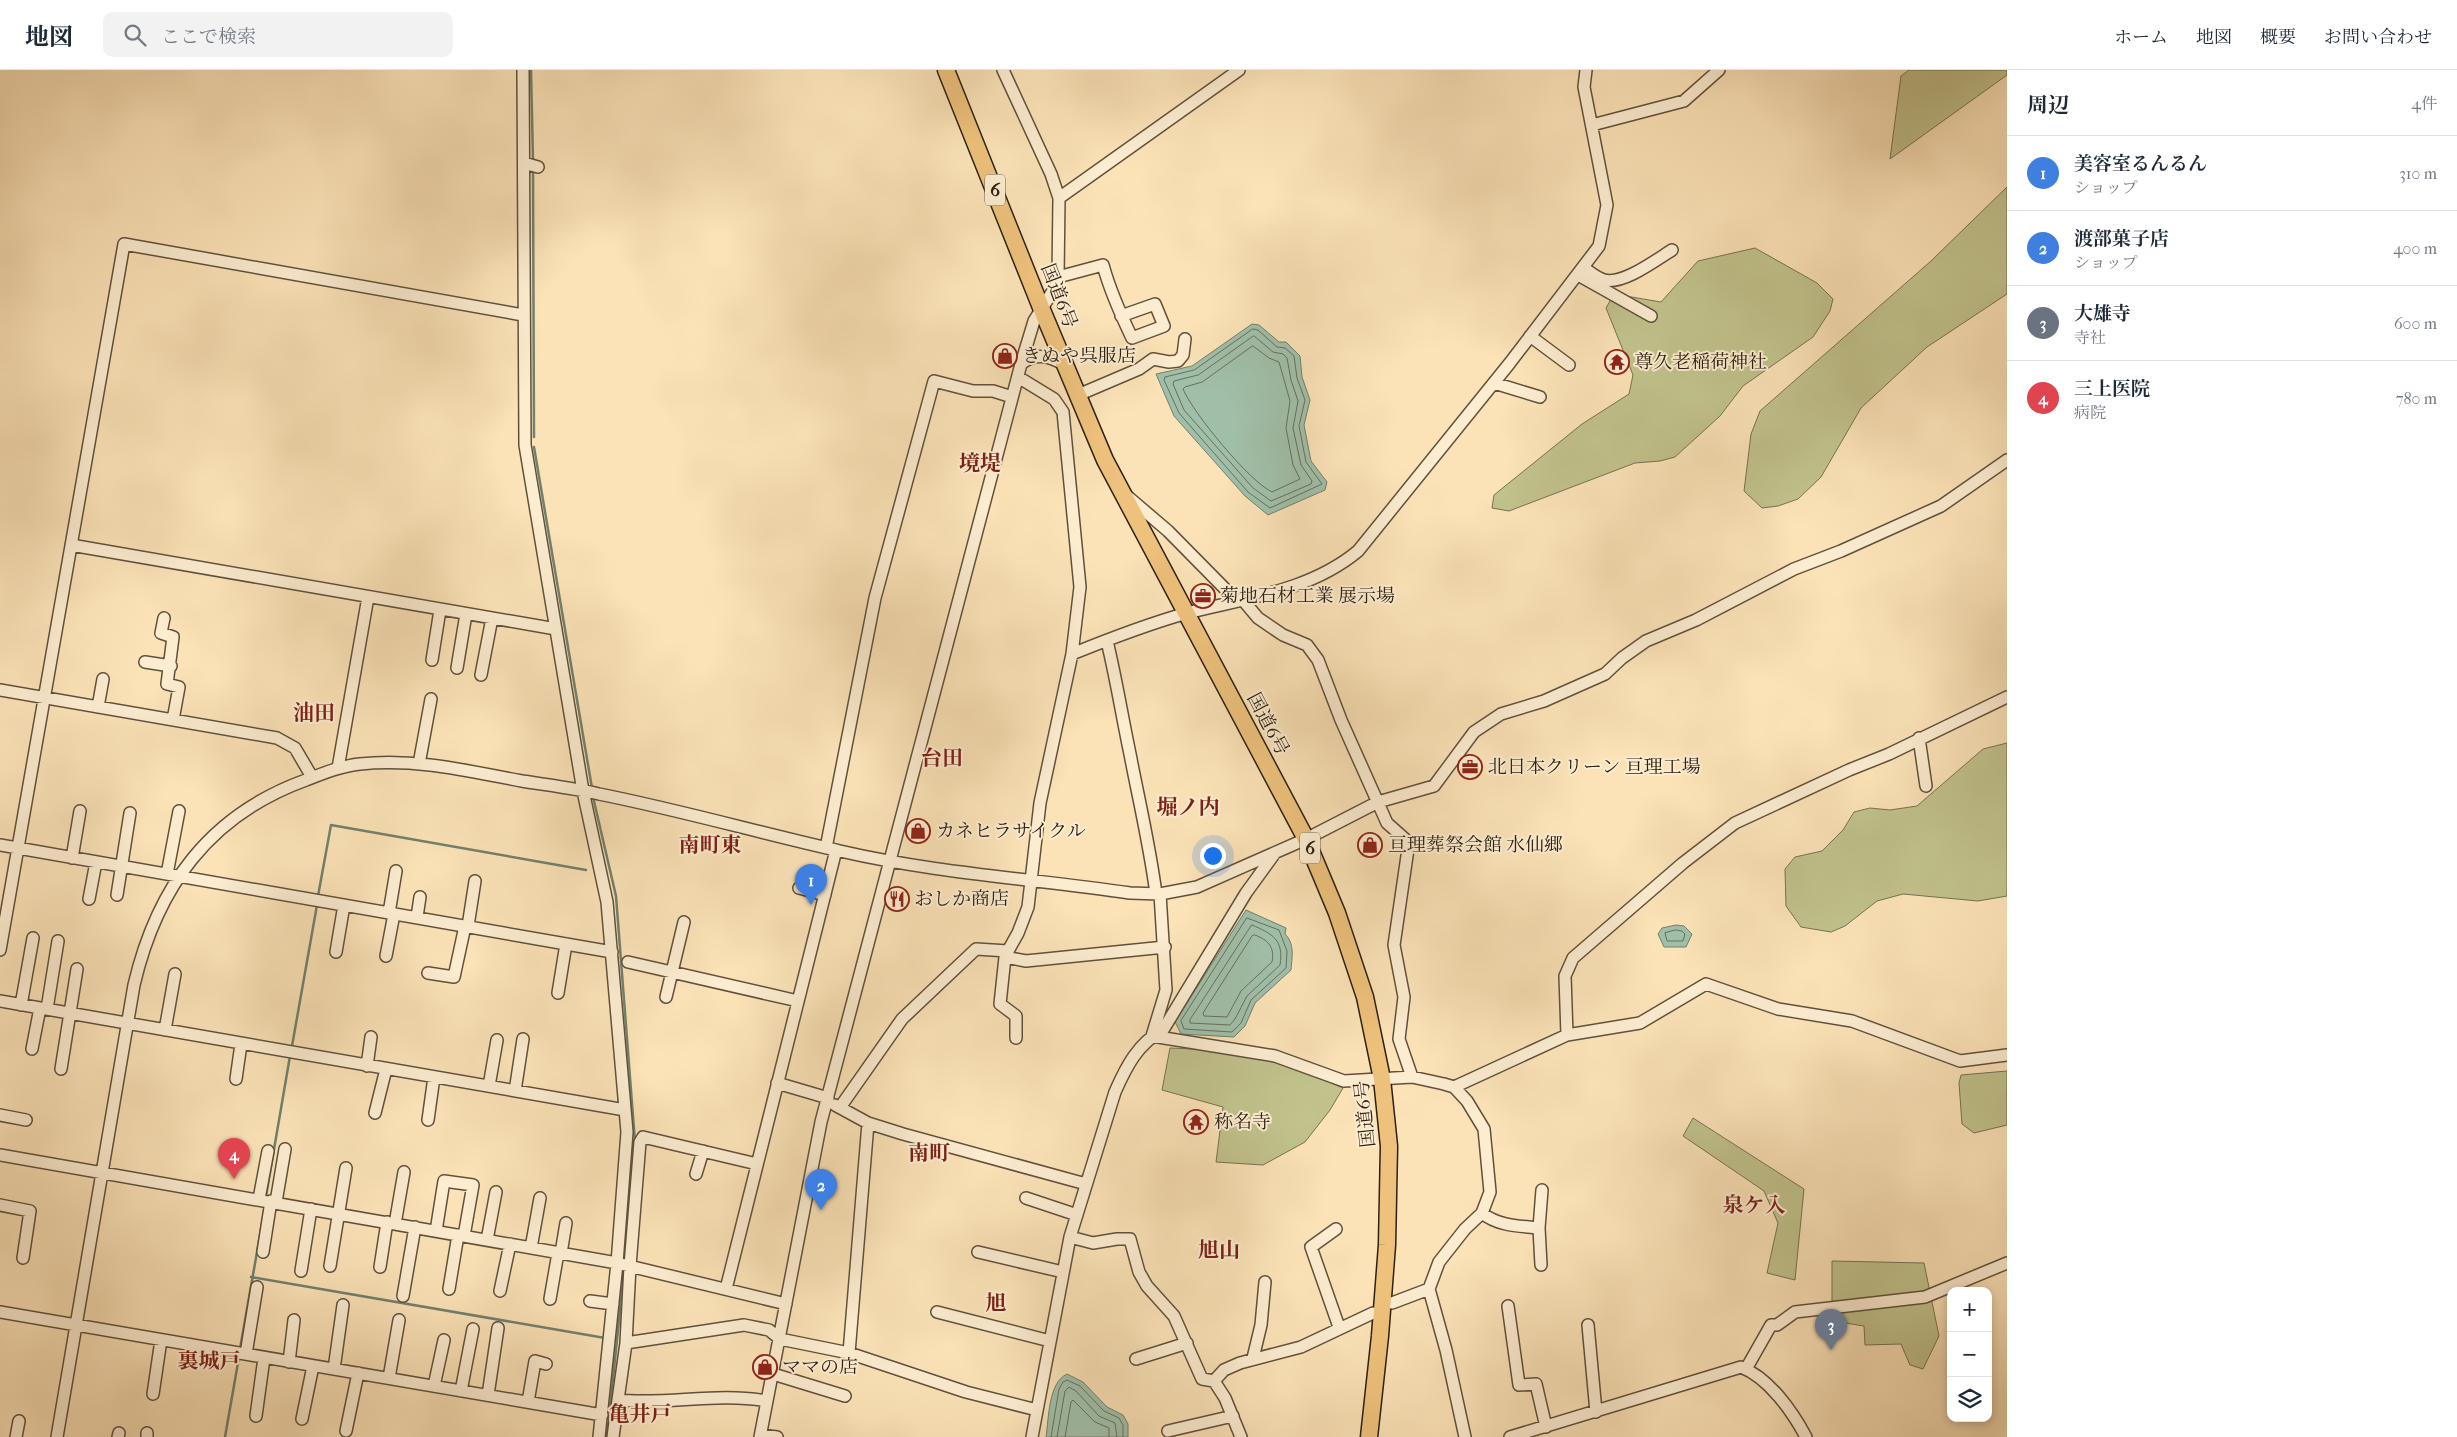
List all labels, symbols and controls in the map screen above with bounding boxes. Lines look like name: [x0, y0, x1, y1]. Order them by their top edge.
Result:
search box: [103, 12, 453, 57]
icon: search: [121, 21, 149, 49]
text: 地図: [25, 23, 73, 51]
text: ここで検索: [161, 26, 256, 48]
text: ホーム: [2114, 27, 2168, 48]
text: 地図: [2196, 27, 2232, 48]
text: 概要: [2260, 27, 2296, 48]
text: お問い合わせ: [2324, 27, 2432, 48]
text: 周辺: [2027, 93, 2069, 117]
text: 4件: [2412, 94, 2437, 113]
text: 美容室るんるん: [2074, 153, 2207, 175]
text: 1: [2040, 164, 2046, 183]
text: 310 m: [2399, 164, 2437, 183]
road number: 6: [985, 174, 1005, 206]
text: ショップ: [2074, 178, 2138, 197]
text: 渡部菓子店: [2074, 228, 2169, 250]
text: 2: [2039, 239, 2047, 258]
text: 400 m: [2393, 239, 2437, 258]
text: ショップ: [2074, 253, 2138, 272]
street label: 国道6号: [1037, 261, 1081, 331]
text: 大雄寺: [2074, 303, 2131, 325]
text: 3: [2040, 314, 2046, 333]
text: 600 m: [2394, 314, 2437, 333]
text: 寺社: [2074, 328, 2106, 347]
shop icon: きぬや呉服店: [992, 343, 1018, 369]
place label: きぬや呉服店: [1022, 345, 1136, 367]
temple icon: 尊久老稲荷神社: [1604, 349, 1630, 375]
place label: 尊久老稲荷神社: [1634, 351, 1767, 373]
text: 三上医院: [2074, 378, 2150, 400]
text: 4: [2038, 389, 2048, 408]
text: 780 m: [2396, 389, 2437, 408]
text: 病院: [2074, 403, 2106, 422]
district label: 境堤: [959, 451, 1001, 475]
office icon: 菊地石材工業 展示場: [1190, 583, 1216, 609]
place label: 菊地石材工業 展示場: [1220, 585, 1395, 607]
street label: 国道6号: [1242, 689, 1294, 759]
district label: 油田: [293, 701, 335, 725]
district label: 台田: [921, 746, 963, 770]
office icon: 北日本クリーン 亘理工場: [1457, 754, 1483, 780]
place label: 北日本クリーン 亘理工場: [1488, 756, 1701, 778]
district label: 堀ノ内: [1157, 795, 1220, 819]
shop icon: カネヒラサイクル: [905, 818, 931, 844]
place label: カネヒラサイクル: [936, 820, 1086, 842]
road number: 6: [1300, 832, 1320, 864]
shop icon: 亘理葬祭会館 水仙郷: [1357, 832, 1383, 858]
district label: 南町東: [679, 833, 742, 857]
place label: 亘理葬祭会館 水仙郷: [1388, 834, 1563, 856]
your location: [1200, 843, 1226, 869]
pin: 1: [795, 864, 827, 905]
restaurant icon: おしか商店: [884, 886, 910, 912]
place label: おしか商店: [914, 888, 1009, 910]
street label: 国道6号: [1351, 1079, 1379, 1149]
temple icon: 称名寺: [1183, 1109, 1209, 1135]
place label: 称名寺: [1214, 1111, 1271, 1133]
pin: 4: [218, 1138, 250, 1179]
district label: 南町: [908, 1141, 950, 1165]
pin: 2: [805, 1169, 837, 1210]
district label: 泉ケ入: [1723, 1193, 1786, 1217]
district label: 旭山: [1198, 1238, 1240, 1262]
map controls: [1947, 1287, 1992, 1422]
button: +: [1947, 1287, 1992, 1332]
district label: 旭: [986, 1291, 1007, 1315]
pin: 3: [1815, 1309, 1847, 1350]
button: −: [1947, 1332, 1992, 1377]
district label: 裏城戸: [178, 1349, 241, 1373]
shop icon: ママの店: [752, 1354, 778, 1380]
place label: ママの店: [782, 1356, 858, 1378]
button: layers: [1947, 1377, 1992, 1422]
district label: 亀井戸: [609, 1402, 672, 1426]

